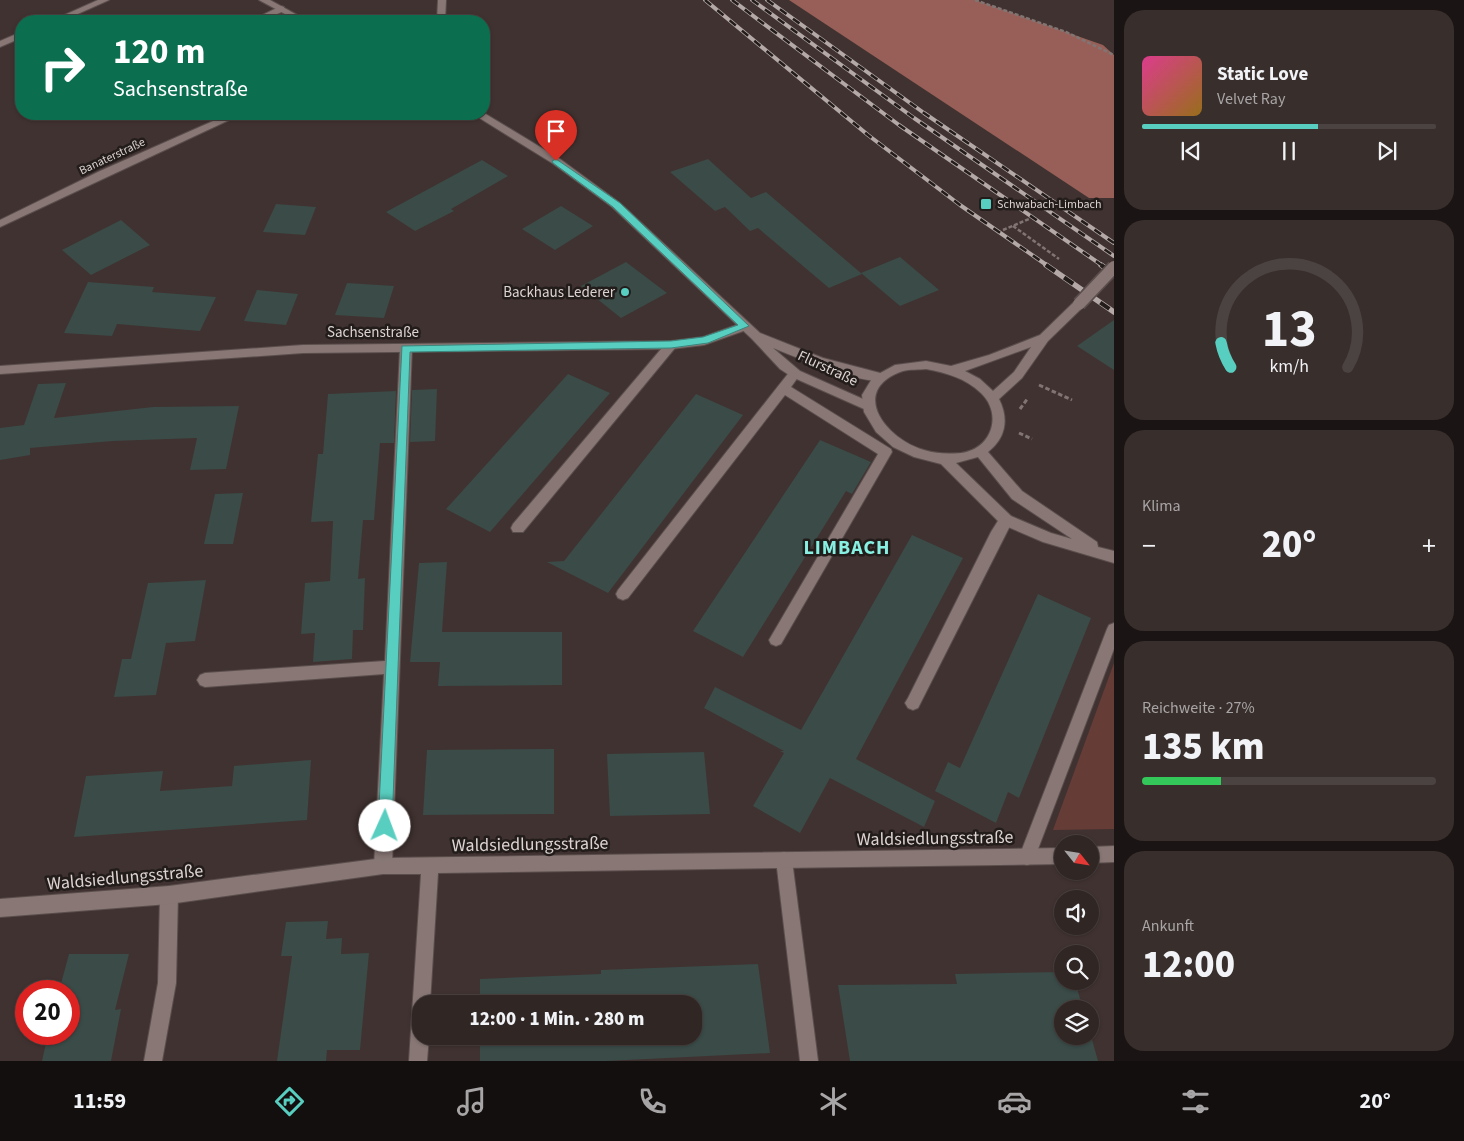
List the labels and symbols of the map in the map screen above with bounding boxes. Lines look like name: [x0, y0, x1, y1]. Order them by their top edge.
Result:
pin: [535, 110, 577, 161]
street label: Banaterstraße: [76, 134, 148, 179]
place label: Schwabach-Limbach: [997, 196, 1101, 213]
marker: Schwabach-Limbach: [979, 197, 993, 211]
place label: Backhaus Lederer: [503, 282, 616, 303]
marker: Backhaus Lederer: [619, 286, 631, 298]
street label: Sachsenstraße: [327, 322, 419, 343]
street label: Flurstraße: [794, 345, 861, 392]
district label: LIMBACH: [803, 534, 891, 562]
position arrow: [358, 799, 410, 851]
street label: Waldsiedlungsstraße: [856, 825, 1014, 852]
street label: Waldsiedlungsstraße: [451, 831, 609, 858]
north arrow: [1054, 835, 1099, 880]
street label: Waldsiedlungsstraße: [46, 858, 204, 897]
speed limit sign: 20: [15, 980, 80, 1045]

